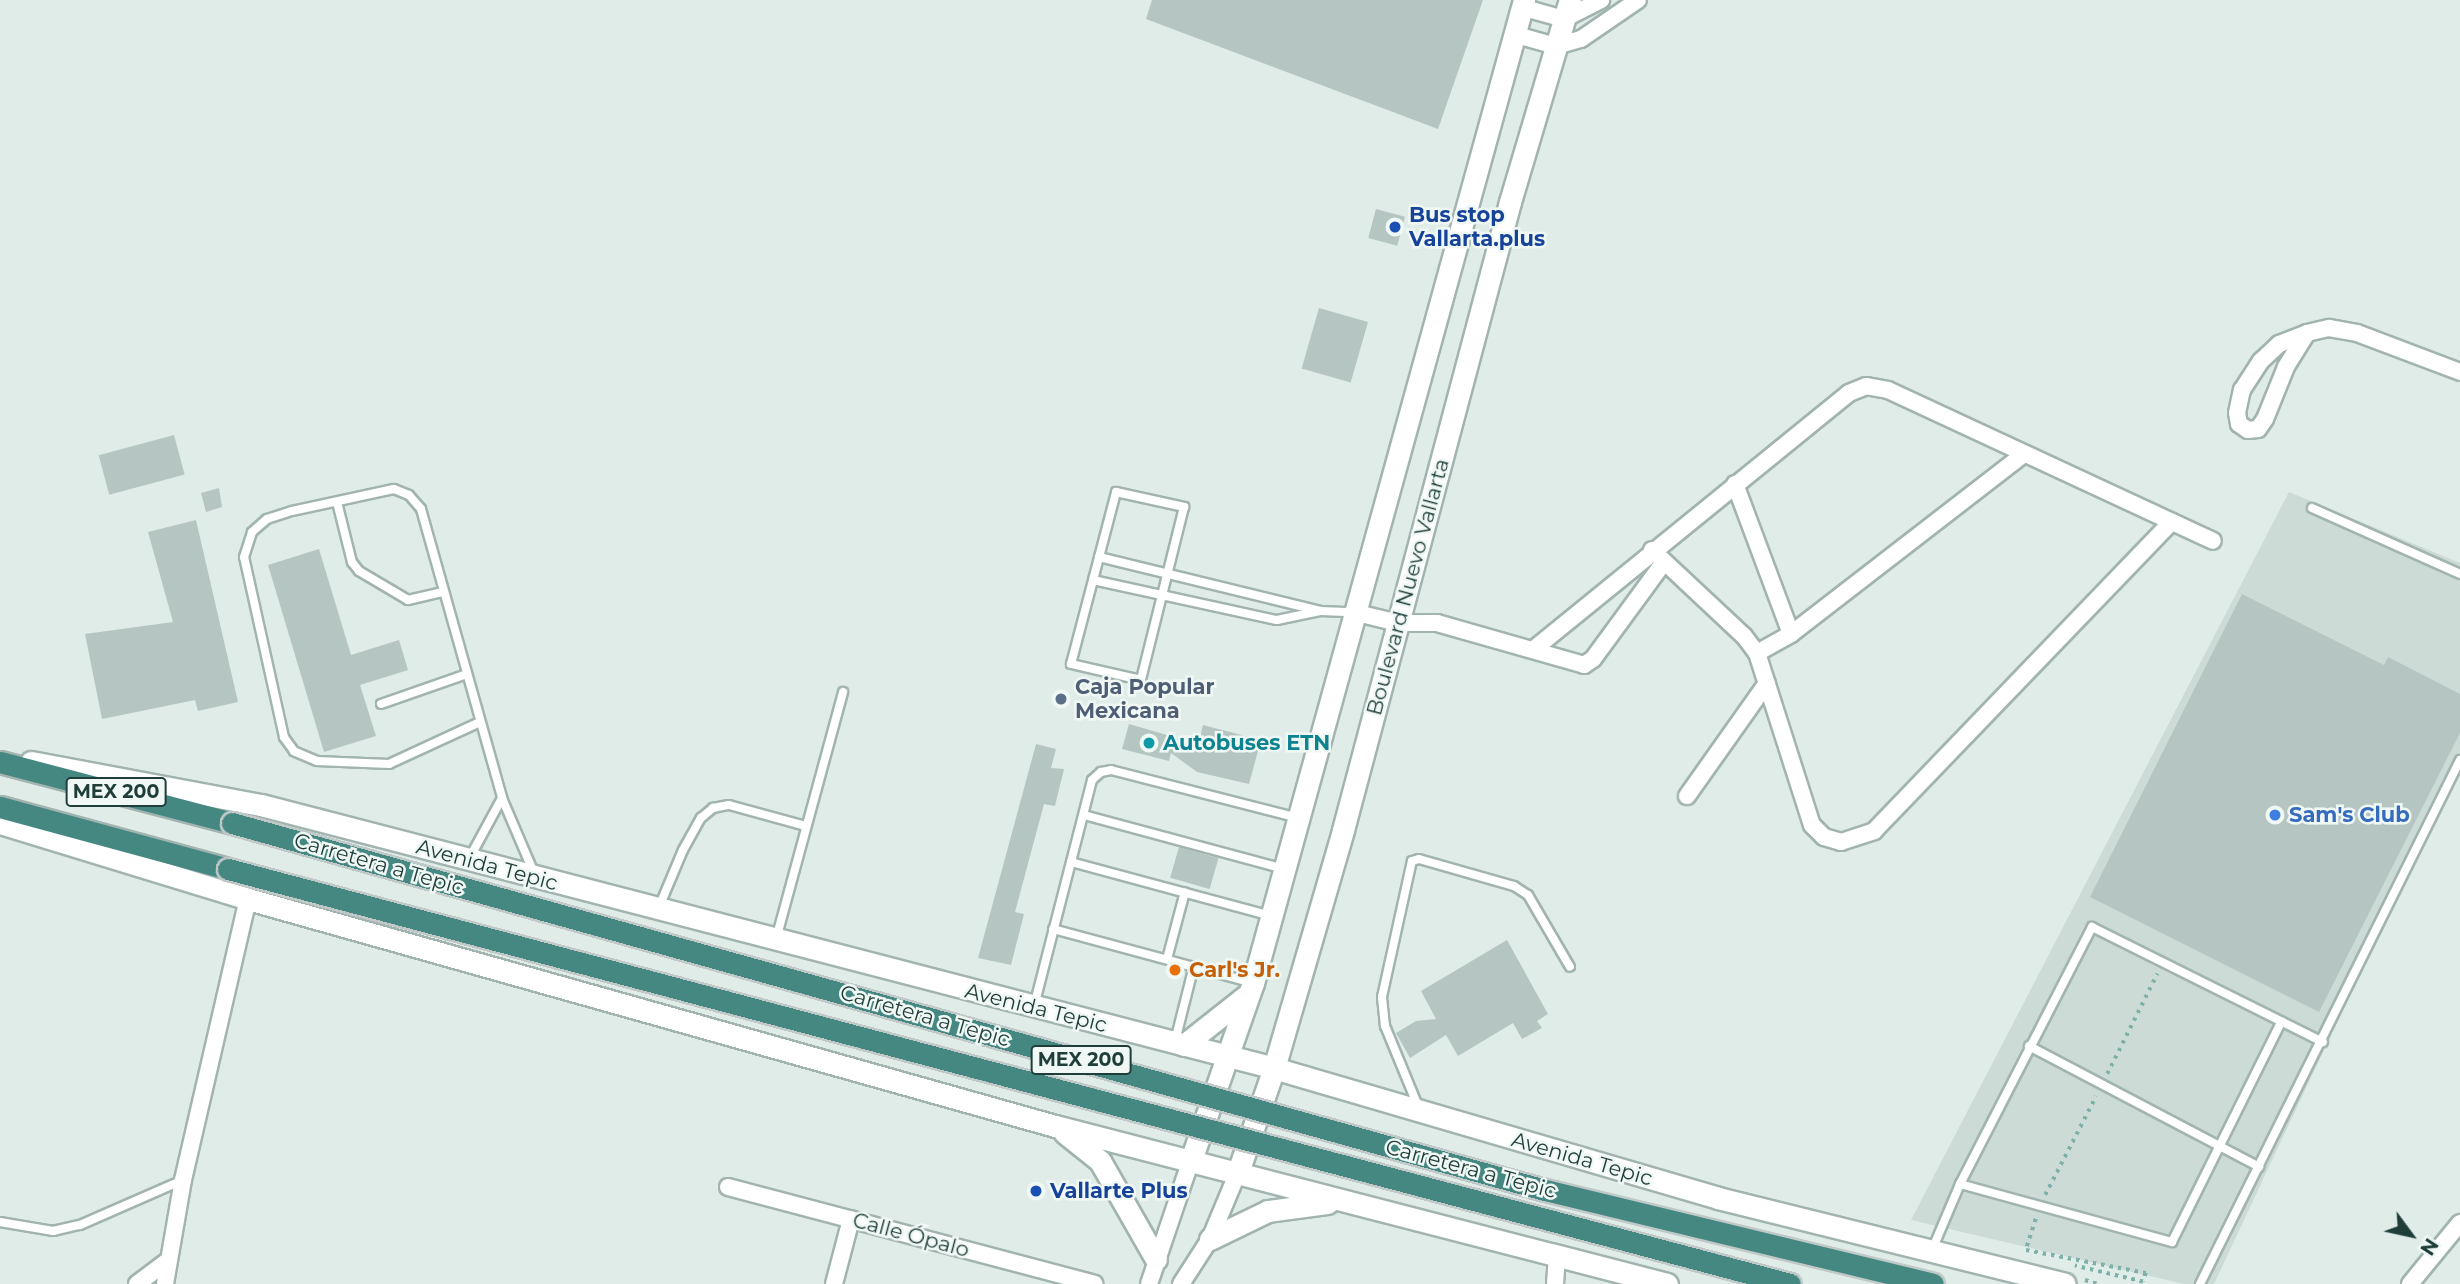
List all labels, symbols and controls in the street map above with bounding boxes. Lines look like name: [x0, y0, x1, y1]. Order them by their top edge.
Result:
place label: Bus stop Vallarta.plus: [1409, 202, 1545, 252]
marker: Bus stop Vallarta.plus: [1387, 219, 1403, 235]
street label: Boulevard Nuevo Vallarta: [1362, 456, 1454, 718]
place label: Caja Popular Mexicana: [1075, 674, 1215, 724]
marker: Caja Popular Mexicana: [1053, 691, 1069, 707]
place label: Autobuses ETN: [1163, 730, 1330, 756]
marker: Autobuses ETN: [1141, 735, 1157, 751]
road number: MEX 200: [65, 776, 167, 807]
place label: Sam's Club: [2289, 802, 2410, 828]
marker: Sam's Club: [2267, 807, 2283, 823]
street label: Carretera a Tepic: [291, 828, 467, 900]
street label: Avenida Tepic: [413, 834, 561, 896]
place label: Carl's Jr.: [1189, 957, 1280, 983]
marker: Carl's Jr.: [1167, 962, 1183, 978]
street label: Avenida Tepic: [962, 978, 1110, 1038]
street label: Carretera a Tepic: [837, 980, 1013, 1052]
road number: MEX 200: [1030, 1044, 1132, 1076]
street label: Avenida Tepic: [1509, 1127, 1655, 1191]
street label: Carretera a Tepic: [1383, 1134, 1559, 1204]
place label: Vallarte Plus: [1050, 1178, 1188, 1204]
marker: Vallarte Plus: [1028, 1183, 1044, 1199]
north arrow: [2376, 1200, 2446, 1270]
street label: Calle Ópalo: [850, 1207, 972, 1263]
text: N: [2415, 1234, 2443, 1259]

